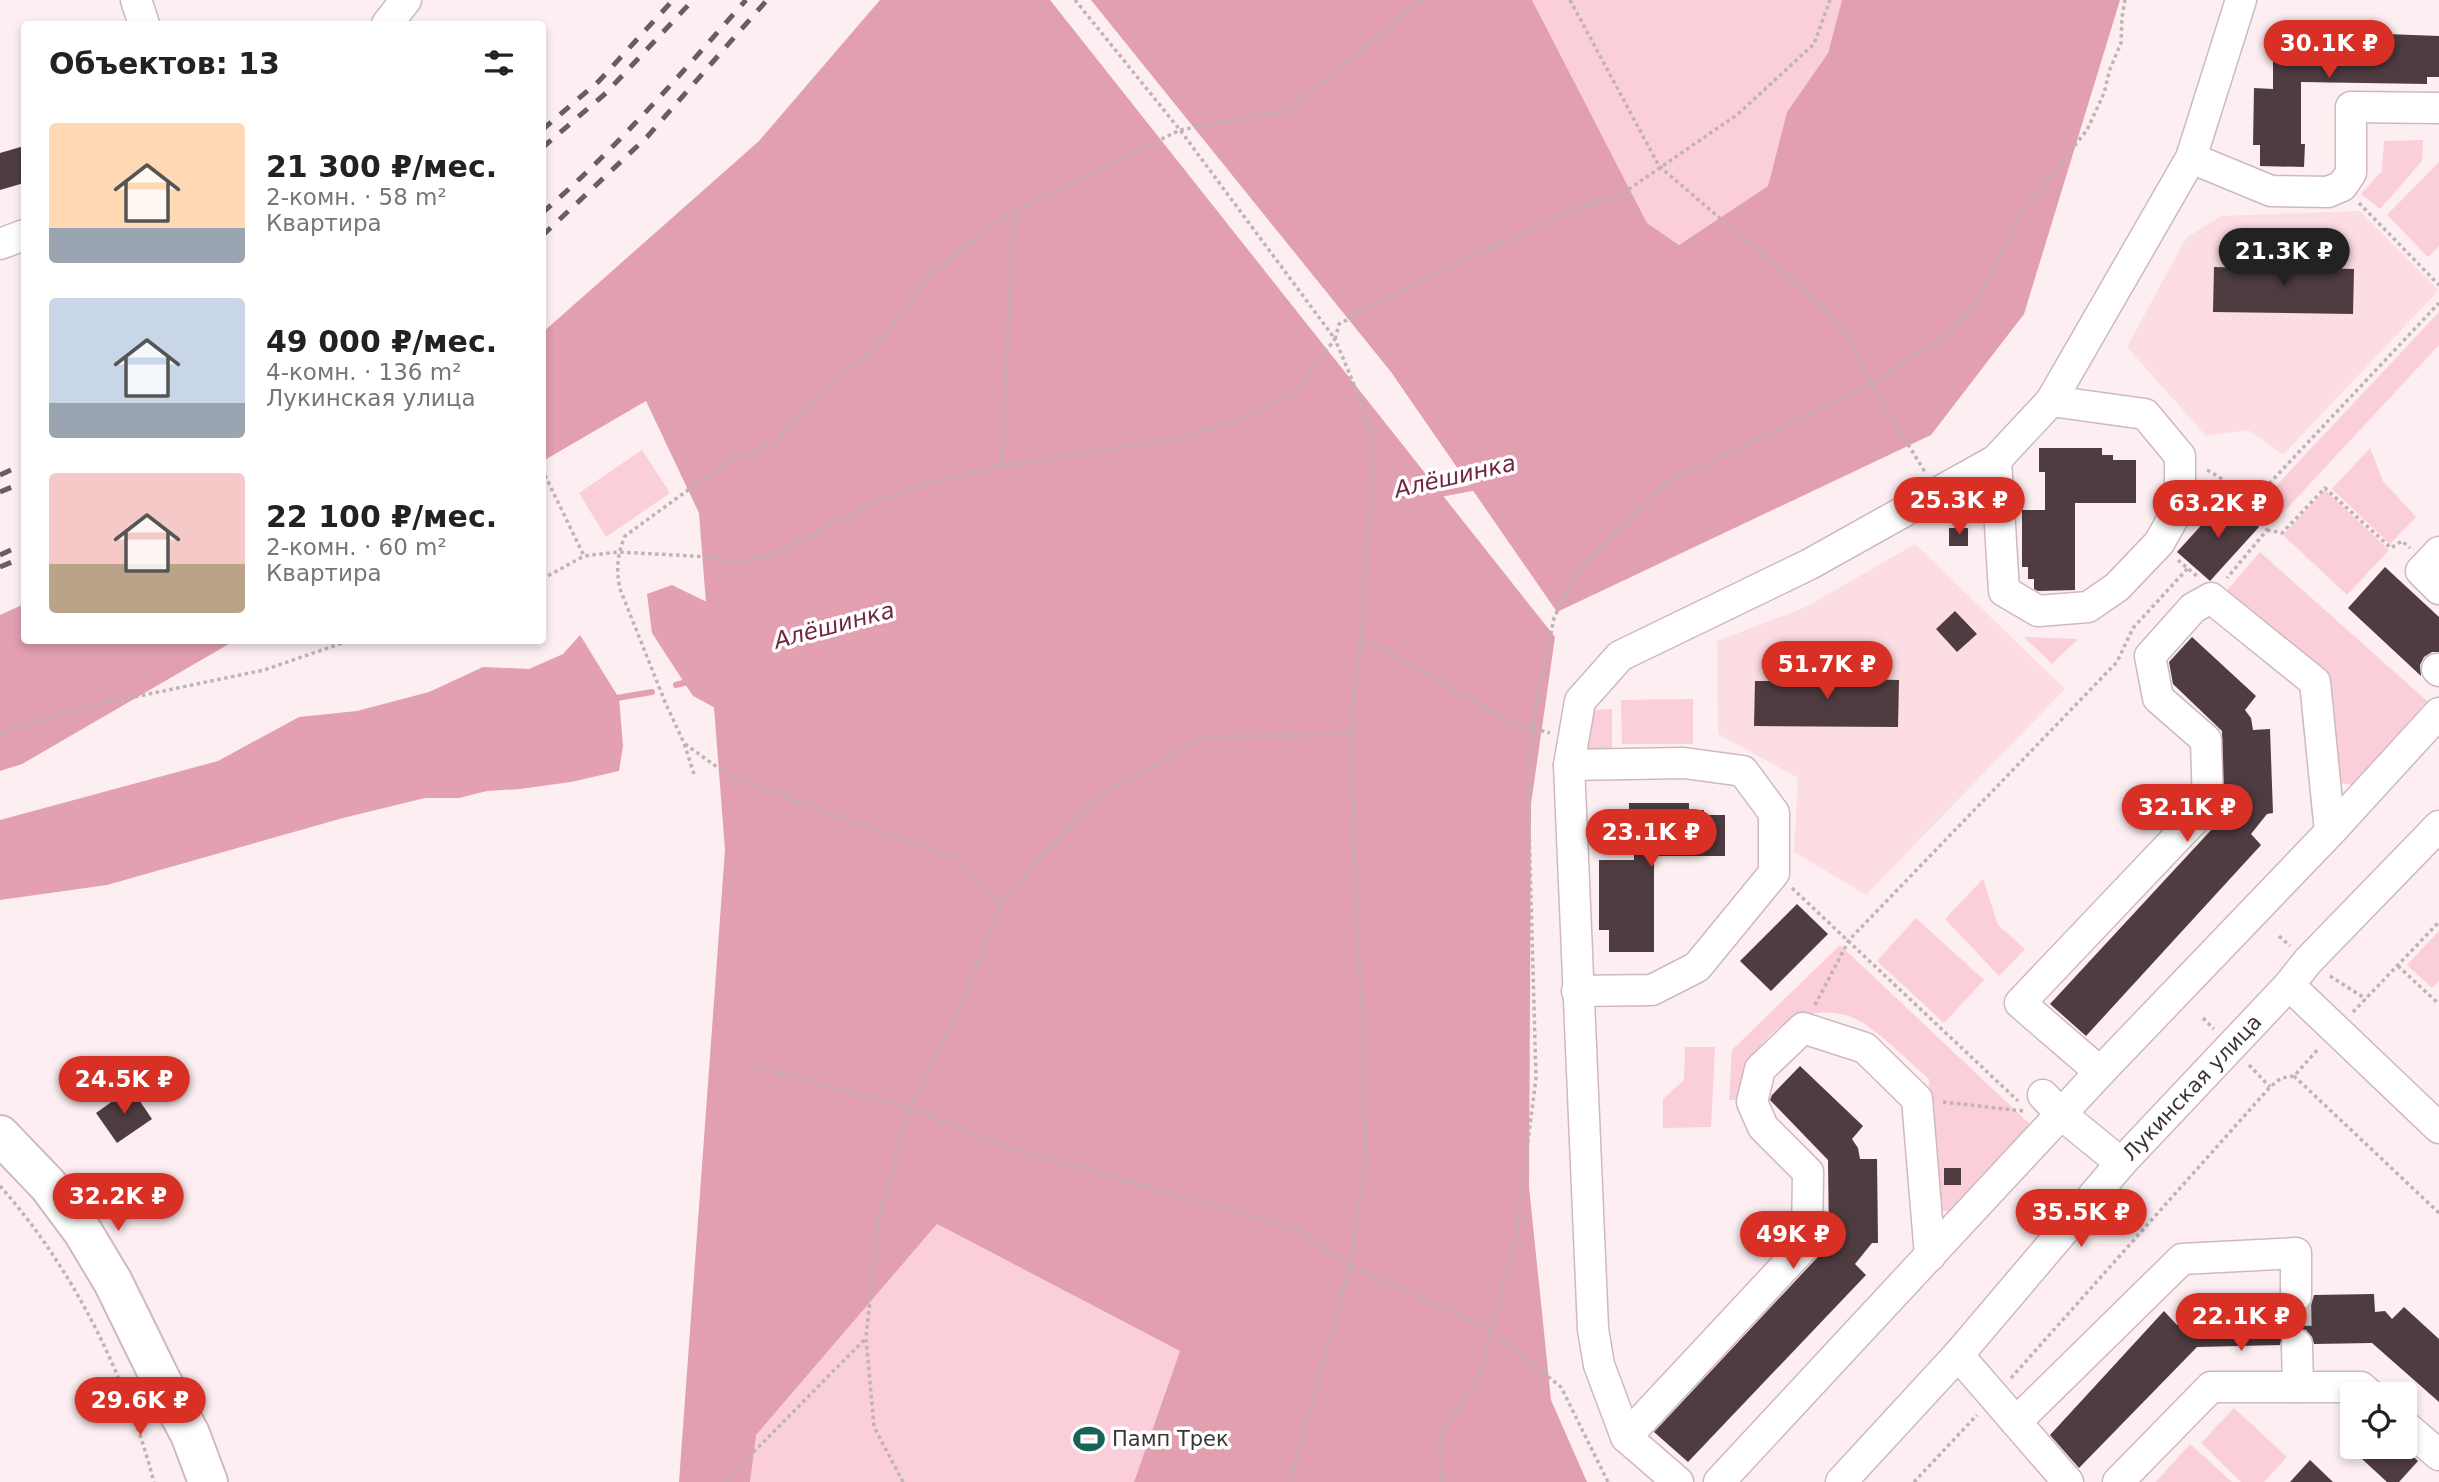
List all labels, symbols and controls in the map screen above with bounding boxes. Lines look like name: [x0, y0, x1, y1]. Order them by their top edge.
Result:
pin: 30.1K ₽: [2264, 20, 2394, 80]
text: 30.1K ₽: [2280, 30, 2378, 56]
icon: filters: [480, 44, 518, 82]
text: Объектов: 13: [49, 46, 280, 81]
text: 21 300 ₽/мес.: [266, 149, 497, 184]
icon: home: [105, 151, 189, 235]
text: 2-комн. · 58 m²: [266, 184, 447, 210]
text: Квартира: [266, 210, 382, 236]
pin: 21.3K ₽: [2219, 229, 2349, 288]
text: 21.3K ₽: [2235, 238, 2333, 264]
text: 49 000 ₽/мес.: [266, 324, 497, 359]
icon: home: [105, 326, 189, 410]
text: 4-комн. · 136 m²: [266, 359, 461, 385]
text: Лукинская улица: [266, 385, 476, 411]
water label: Алёшинка: [1390, 449, 1518, 503]
pin: 25.3K ₽: [1894, 477, 2024, 537]
pin: 63.2K ₽: [2153, 480, 2283, 540]
text: 25.3K ₽: [1910, 487, 2008, 513]
text: 63.2K ₽: [2169, 490, 2267, 516]
text: 22 100 ₽/мес.: [266, 499, 497, 534]
icon: home: [105, 501, 189, 585]
text: 2-комн. · 60 m²: [266, 534, 447, 560]
text: Квартира: [266, 560, 382, 586]
water label: Алёшинка: [769, 596, 897, 654]
pin: 51.7K ₽: [1762, 642, 1892, 701]
text: 51.7K ₽: [1778, 651, 1876, 677]
pin: 32.1K ₽: [2122, 784, 2252, 844]
text: 32.1K ₽: [2138, 794, 2236, 820]
pin: 23.1K ₽: [1586, 810, 1716, 869]
text: 23.1K ₽: [1602, 819, 1700, 845]
street label: Лукинская улица: [2118, 1010, 2266, 1166]
pin: 24.5K ₽: [59, 1056, 189, 1116]
text: 24.5K ₽: [75, 1066, 173, 1092]
pin: 32.2K ₽: [53, 1174, 183, 1233]
text: 32.2K ₽: [69, 1183, 167, 1209]
pin: 35.5K ₽: [2016, 1190, 2146, 1249]
text: 35.5K ₽: [2032, 1199, 2130, 1225]
pin: 49K ₽: [1744, 1212, 1842, 1271]
text: 49K ₽: [1756, 1221, 1830, 1247]
pin: 22.1K ₽: [2176, 1294, 2306, 1353]
text: 22.1K ₽: [2192, 1303, 2290, 1329]
pin: 29.6K ₽: [75, 1378, 205, 1437]
map controls: [2340, 1382, 2417, 1459]
button: locate: [2340, 1382, 2417, 1459]
text: 29.6K ₽: [91, 1387, 189, 1413]
sports icon: Памп Трек: [1072, 1422, 1106, 1456]
place label: Памп Трек: [1112, 1427, 1229, 1451]

